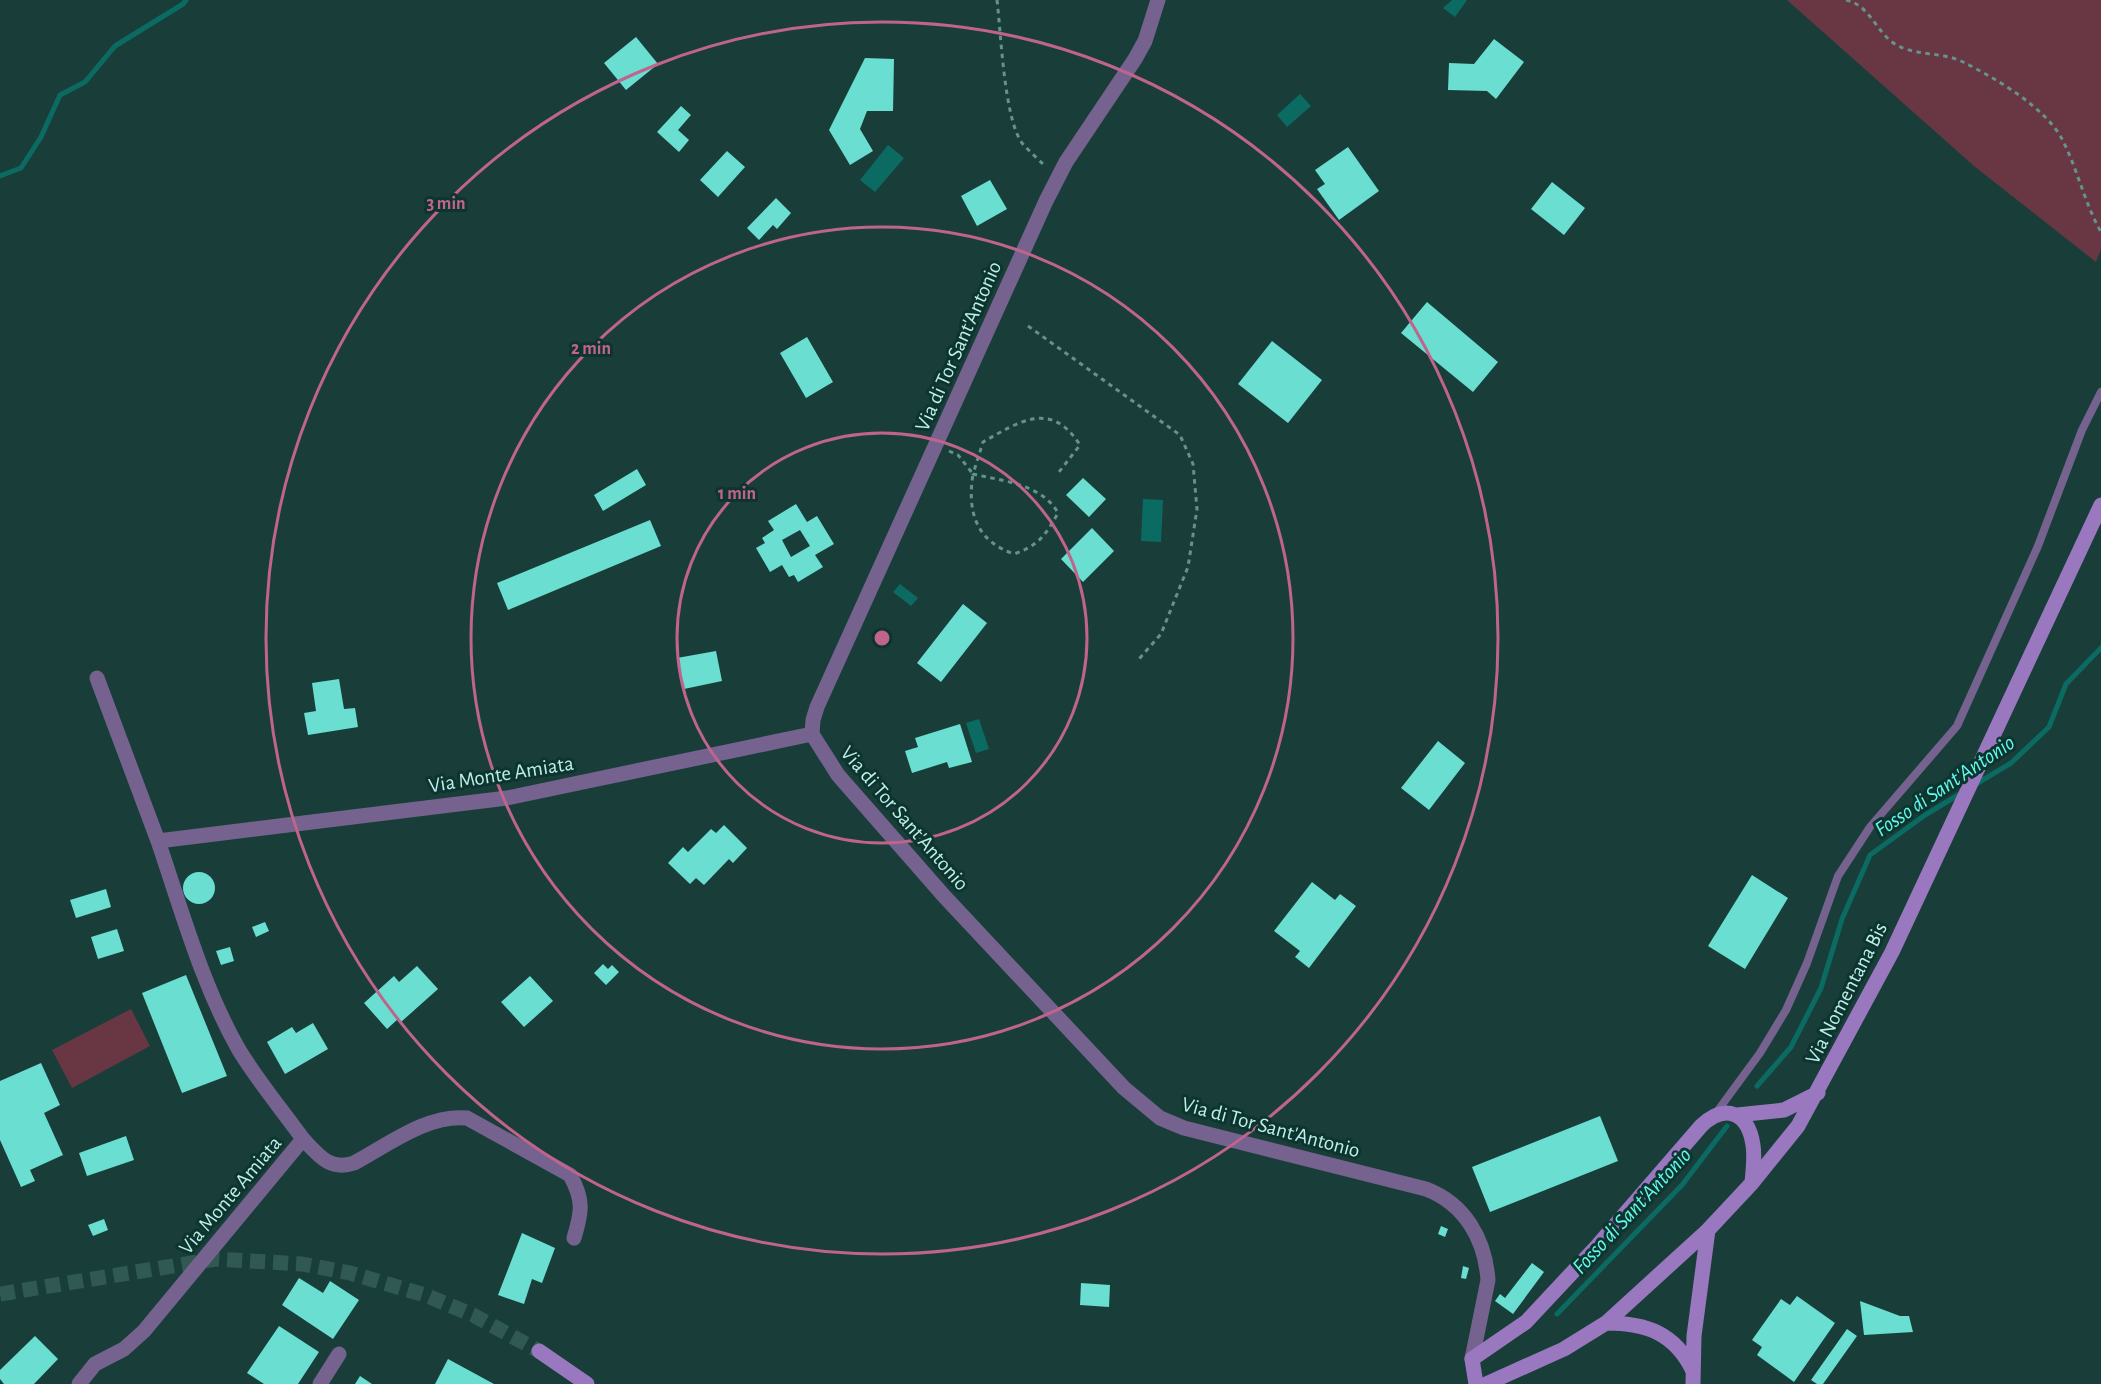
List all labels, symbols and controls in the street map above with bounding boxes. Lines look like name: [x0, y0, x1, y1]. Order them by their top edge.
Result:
text: 3 min: [426, 195, 466, 213]
street label: Via di Tor Sant'Antonio: [912, 258, 1005, 434]
text: 2 min: [571, 340, 611, 358]
text: 1 min: [718, 485, 756, 503]
centre of rings: [872, 628, 892, 648]
water label: Fosso di Sant'Antonio: [1871, 731, 2018, 841]
street label: Via di Tor Sant'Antonio: [837, 742, 973, 894]
street label: Via Monte Amiata: [427, 753, 575, 796]
street label: Via Nomentana Bis: [1802, 919, 1891, 1067]
street label: Via di Tor Sant'Antonio: [1180, 1094, 1362, 1161]
street label: Via Monte Amiata: [175, 1132, 286, 1258]
water label: Fosso di Sant'Antonio: [1568, 1144, 1695, 1278]

